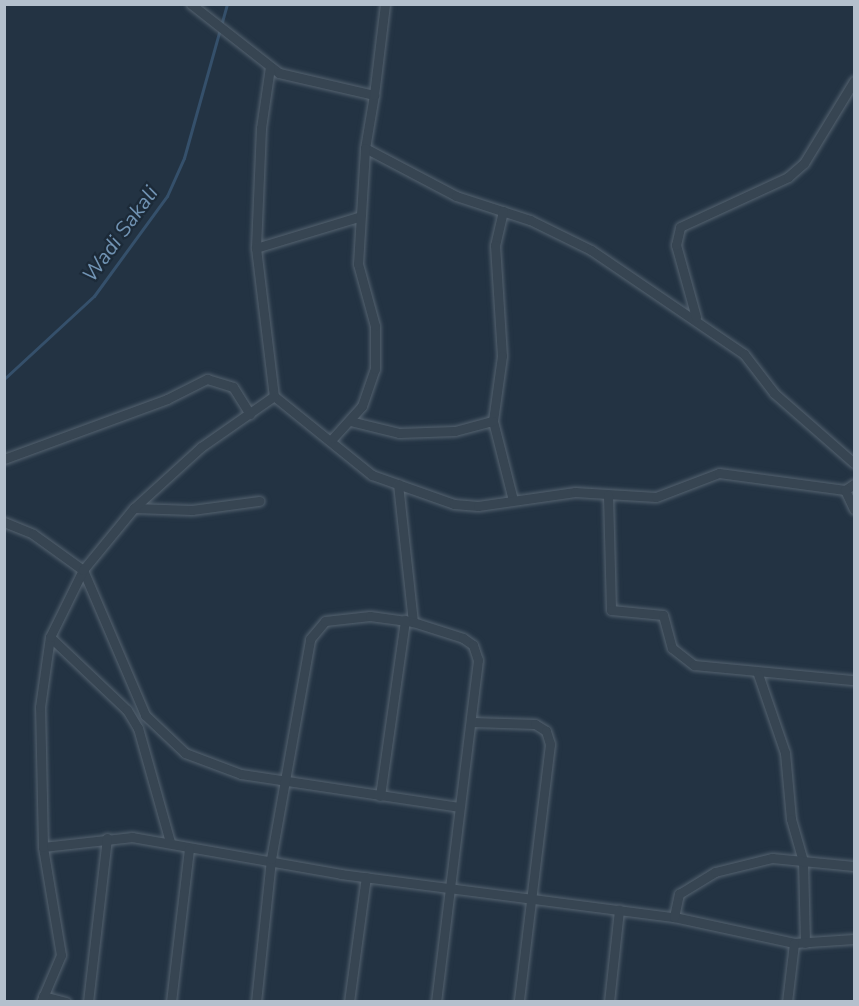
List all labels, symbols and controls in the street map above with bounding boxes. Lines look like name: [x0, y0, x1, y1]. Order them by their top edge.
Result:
water label: Wadi Sakali: [77, 181, 163, 287]

